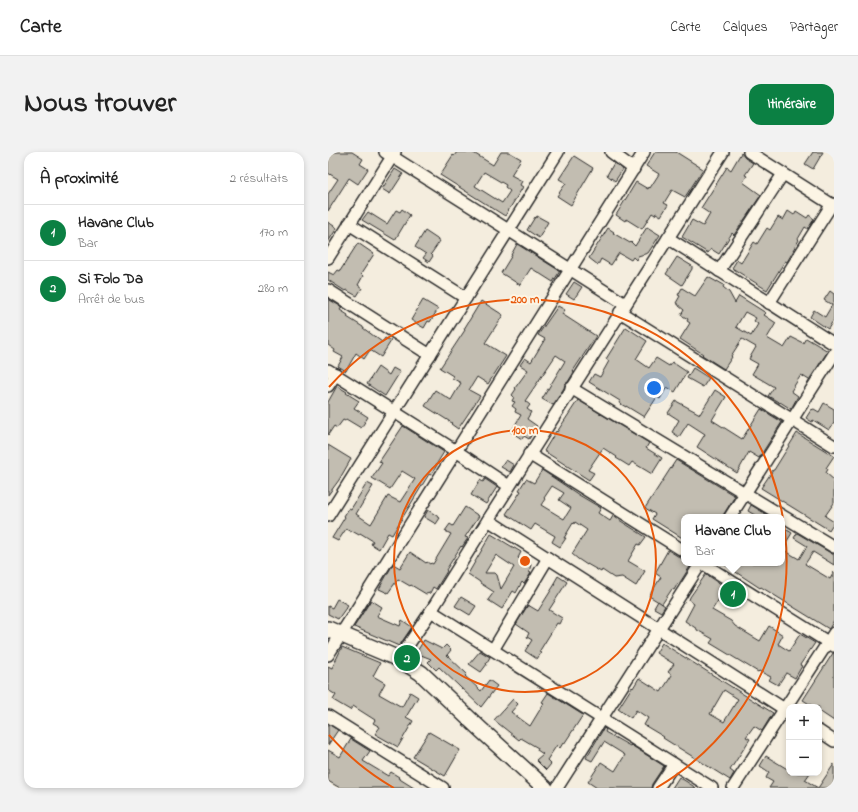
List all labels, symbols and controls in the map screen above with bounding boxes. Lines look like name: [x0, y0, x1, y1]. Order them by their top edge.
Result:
text: Carte: [20, 14, 61, 41]
text: Carte: [670, 17, 701, 38]
text: Calques: [723, 17, 768, 38]
text: Partager: [790, 17, 838, 38]
text: Nous trouver: [24, 84, 176, 125]
button: Itinéraire: [749, 84, 834, 125]
text: À proximité: [40, 166, 118, 191]
text: 2 résultats: [230, 169, 288, 188]
text: Havane Club: [78, 212, 154, 234]
text: 1: [51, 223, 55, 242]
text: 170 m: [260, 223, 288, 242]
text: Bar: [78, 234, 98, 253]
text: Si Folo Da: [78, 268, 143, 290]
text: 2: [50, 279, 56, 298]
text: 280 m: [258, 279, 288, 298]
text: Arrêt de bus: [78, 290, 145, 309]
text: 200 m: [510, 291, 540, 309]
your location: [644, 378, 664, 398]
text: 100 m: [512, 422, 539, 440]
popup: [681, 514, 785, 566]
text: Havane Club: [695, 520, 771, 542]
text: Bar: [695, 542, 715, 561]
centre of rings: [518, 554, 532, 568]
pin: 1: [720, 579, 746, 609]
pin: 2: [394, 643, 420, 673]
map controls: [786, 704, 822, 776]
button: +: [786, 704, 822, 740]
button: −: [786, 740, 822, 776]

